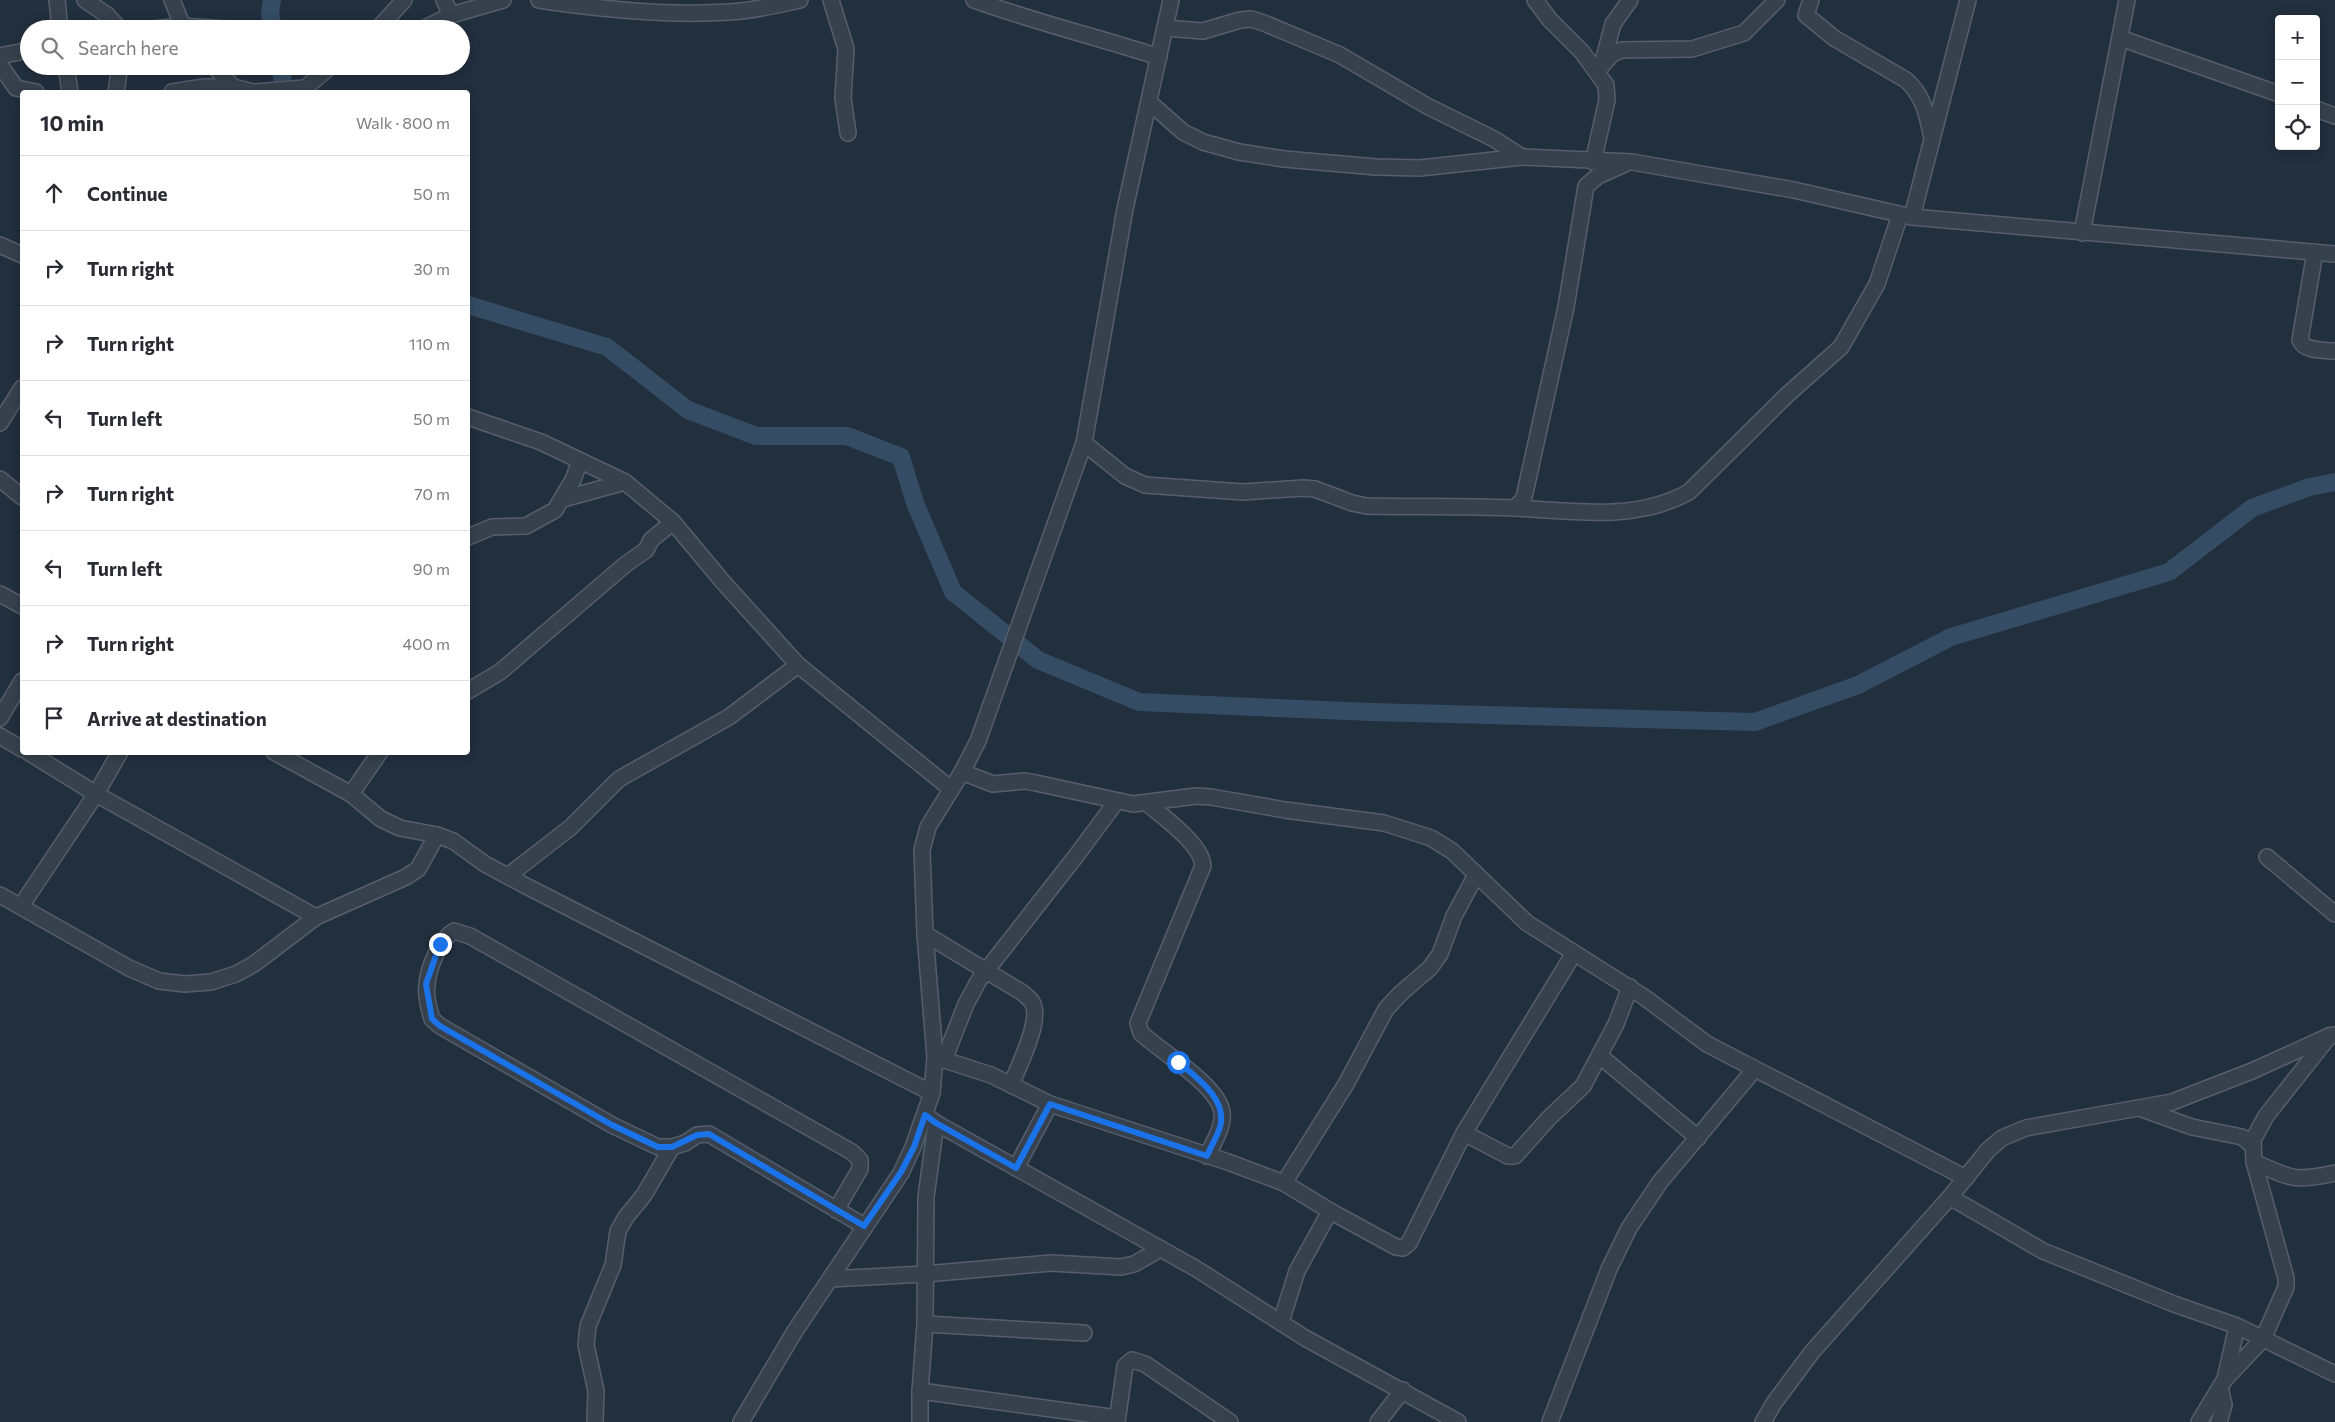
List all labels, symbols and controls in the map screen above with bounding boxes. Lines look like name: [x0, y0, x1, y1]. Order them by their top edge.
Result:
map controls: [2275, 15, 2320, 150]
button: +: [2275, 15, 2320, 60]
search box: [20, 20, 470, 75]
icon: search: [38, 34, 66, 62]
text: Search here: [78, 36, 178, 59]
button: −: [2275, 60, 2320, 105]
button: locate: [2275, 105, 2320, 150]
text: 10 min: [40, 110, 104, 135]
text: Walk · 800 m: [356, 113, 450, 132]
icon: ahead: [40, 179, 68, 207]
text: Continue: [87, 182, 167, 205]
text: 50 m: [413, 184, 450, 203]
icon: right: [40, 254, 68, 282]
text: Turn right: [87, 257, 174, 280]
text: 30 m: [413, 259, 450, 278]
icon: right: [40, 329, 68, 357]
text: Turn right: [87, 332, 174, 355]
text: 110 m: [409, 334, 450, 353]
icon: left: [40, 404, 68, 432]
text: Turn left: [87, 407, 162, 430]
text: 50 m: [413, 409, 450, 428]
icon: right: [40, 479, 68, 507]
text: Turn right: [87, 482, 174, 505]
text: 70 m: [414, 484, 450, 503]
icon: left: [40, 554, 68, 582]
text: Turn left: [87, 557, 162, 580]
text: 90 m: [413, 559, 450, 578]
icon: right: [40, 629, 68, 657]
text: Turn right: [87, 632, 174, 655]
text: 400 m: [402, 634, 450, 653]
icon: arrive: [40, 704, 68, 732]
text: Arrive at destination: [87, 707, 267, 730]
route end: [429, 933, 452, 956]
route start: [1167, 1051, 1190, 1074]

